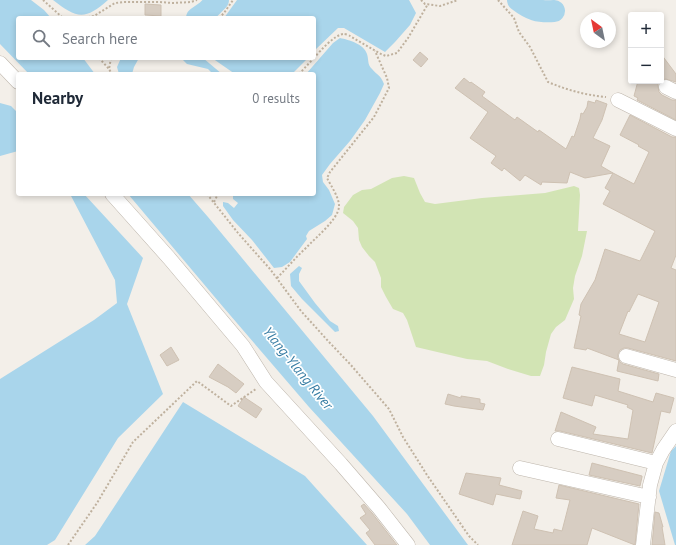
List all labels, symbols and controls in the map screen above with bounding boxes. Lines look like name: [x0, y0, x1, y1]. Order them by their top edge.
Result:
north arrow: [580, 12, 616, 48]
map controls: [628, 12, 664, 84]
button: +: [628, 12, 664, 48]
search box: [16, 16, 316, 60]
icon: search: [30, 27, 52, 49]
text: Search here: [62, 29, 138, 48]
button: −: [628, 48, 664, 84]
text: Nearby: [32, 87, 83, 109]
text: 0 results: [252, 90, 300, 107]
water label: Ylang-Ylang River: [259, 323, 338, 414]

